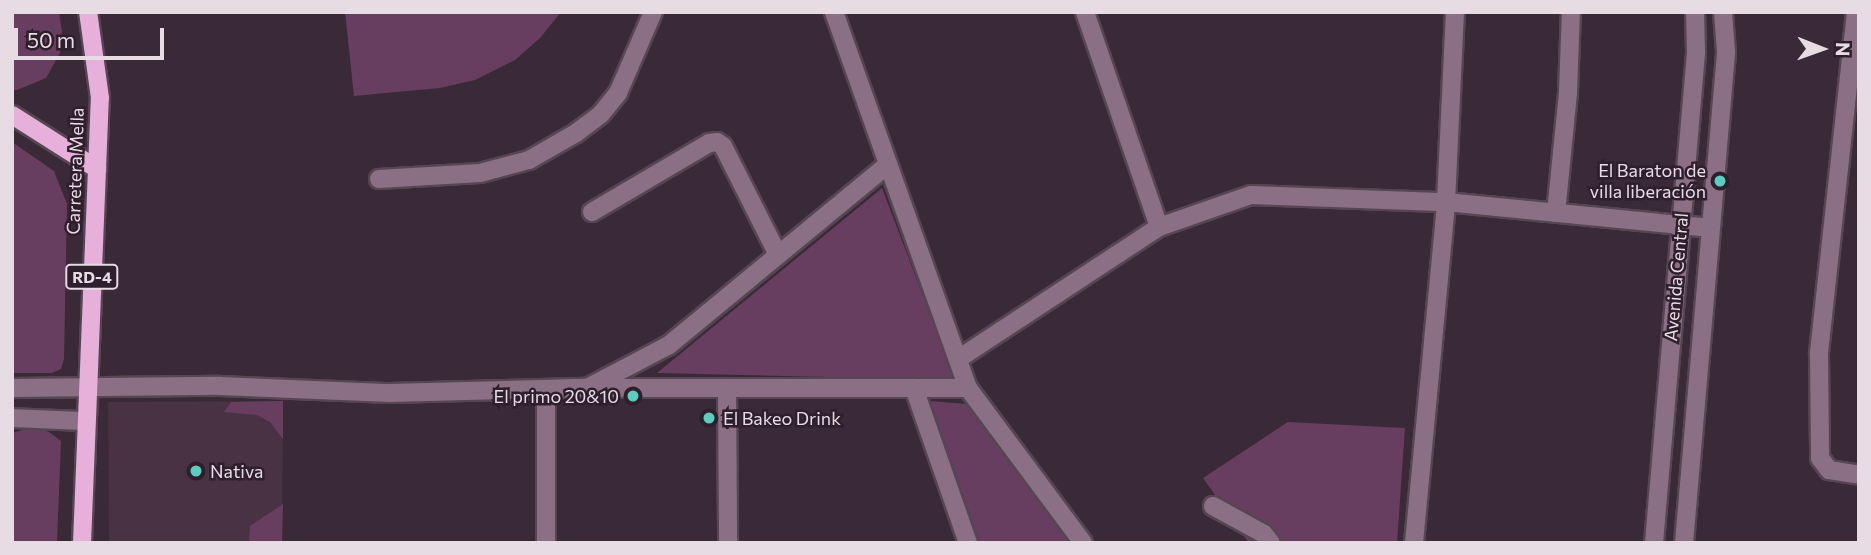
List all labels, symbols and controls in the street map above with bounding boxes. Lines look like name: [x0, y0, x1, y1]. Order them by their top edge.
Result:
scale bar: [18, 14, 168, 58]
north arrow: [1787, 14, 1857, 84]
text: 50 m: [27, 27, 75, 52]
text: N: [1832, 42, 1855, 57]
street label: Carretera Mella: [62, 107, 88, 235]
place label: El Baraton de villa liberación: [1590, 160, 1706, 202]
marker: El Baraton de villa liberación: [1712, 173, 1728, 189]
street label: Avenida Central: [1660, 212, 1692, 342]
road number: RD-4: [64, 264, 120, 290]
place label: El primo 20&10: [494, 385, 619, 407]
marker: El primo 20&10: [625, 388, 641, 404]
place label: El Bakeo Drink: [723, 407, 841, 429]
marker: El Bakeo Drink: [701, 410, 717, 426]
place label: Nativa: [210, 460, 263, 482]
marker: Nativa: [188, 463, 204, 479]

